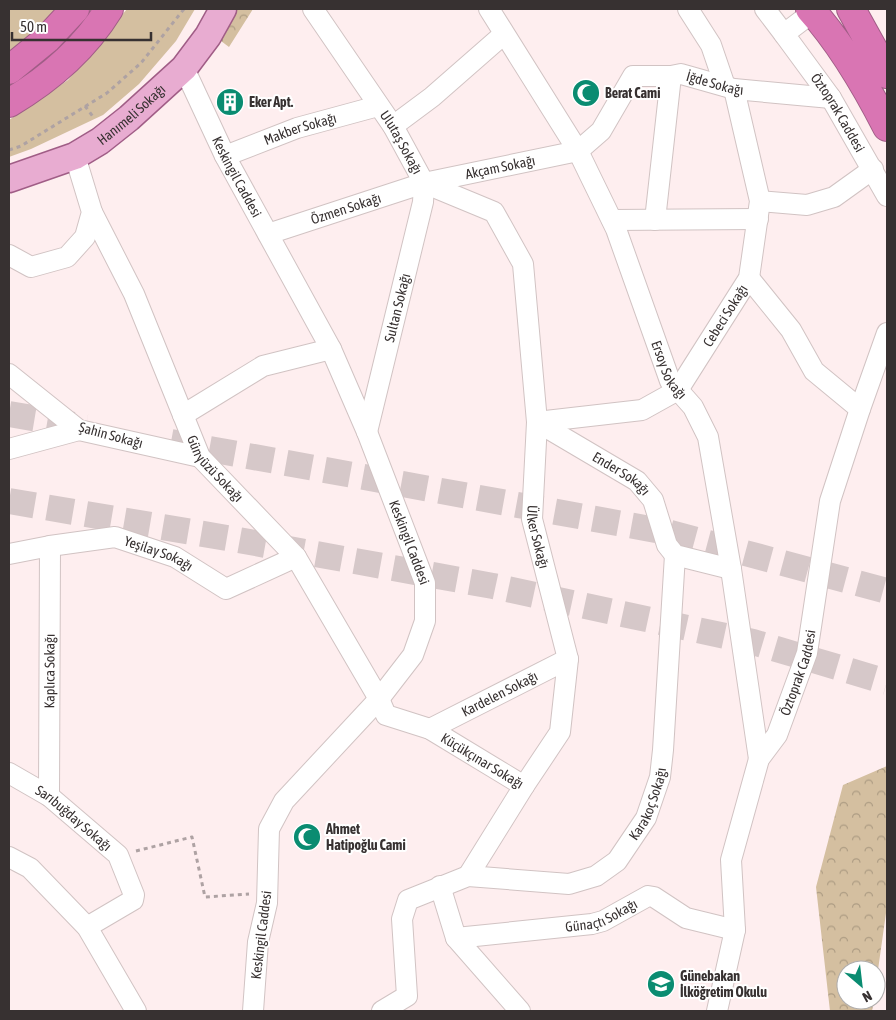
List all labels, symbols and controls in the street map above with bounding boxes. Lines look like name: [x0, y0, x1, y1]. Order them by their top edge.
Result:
scale bar: [12, 10, 151, 42]
text: 50 m: [20, 18, 47, 35]
street label: İğde Sokağı: [685, 68, 744, 98]
street label: Öztoprak Caddesi: [808, 70, 868, 155]
mosque icon: Berat Cami: [571, 78, 601, 108]
street label: Hanımeli Sokağı: [94, 81, 169, 148]
place label: Berat Cami: [605, 85, 660, 101]
building icon: Eker Apt.: [215, 87, 245, 117]
place label: Eker Apt.: [249, 94, 294, 110]
street label: Ulutaş Sokağı: [377, 107, 426, 177]
street label: Makber Sokağı: [261, 110, 338, 148]
street label: Keskingil Caddesi: [209, 134, 265, 220]
street label: Akçam Sokağı: [464, 152, 537, 182]
street label: Özmen Sokağı: [309, 190, 383, 227]
street label: Sultan Sokağı: [381, 272, 413, 344]
street label: Cebeci Sokağı: [700, 282, 751, 350]
street label: Ersoy Sokağı: [648, 338, 690, 402]
street label: Şahin Sokağı: [77, 419, 145, 451]
street label: Günyüzü Sokağı: [184, 433, 247, 505]
street label: Ender Sokağı: [590, 449, 653, 498]
street label: Keskingil Caddesi: [386, 498, 433, 587]
street label: Ülker Sokağı: [524, 505, 552, 570]
street label: Yeşilay Sokağı: [122, 533, 196, 574]
street label: Öztoprak Caddesi: [777, 629, 818, 718]
street label: Kaplıca Sokağı: [41, 634, 58, 708]
street label: Kardelen Sokağı: [459, 668, 540, 720]
street label: Küçükçınar Sokağı: [438, 730, 527, 792]
street label: Karakoç Sokağı: [626, 767, 669, 843]
street label: Sarıbuğday Sokağı: [33, 782, 115, 854]
place label: Ahmet Hatipoğlu Cami: [325, 821, 406, 853]
mosque icon: Ahmet Hatipoğlu Cami: [292, 822, 322, 852]
street label: Keskingil Caddesi: [248, 890, 274, 980]
street label: Günaçtı Sokağı: [564, 896, 640, 935]
north arrow: [836, 960, 886, 1010]
place label: Günebakan İlköğretim Okulu: [680, 968, 767, 1000]
school or university icon: Günebakan İlköğretim Okulu: [646, 969, 676, 999]
text: N: [860, 987, 875, 1005]

